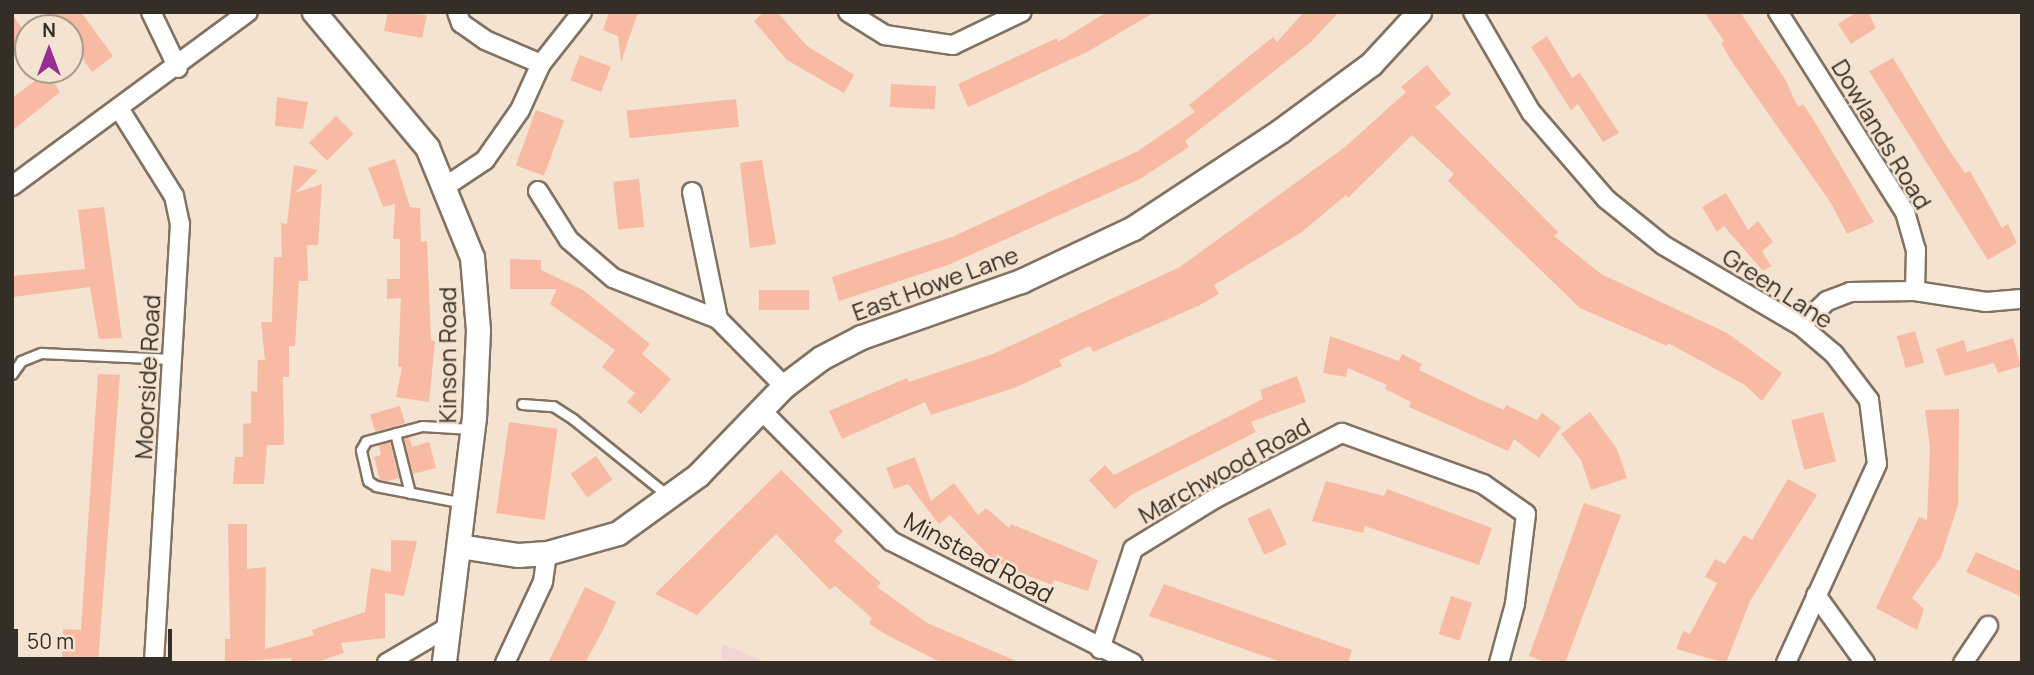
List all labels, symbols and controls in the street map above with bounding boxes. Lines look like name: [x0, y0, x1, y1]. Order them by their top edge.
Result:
north arrow: [14, 14, 84, 84]
text: N: [42, 17, 56, 43]
street label: Dowlands Road: [1826, 54, 1938, 214]
street label: East Howe Lane: [848, 240, 1022, 326]
street label: Green Lane: [1717, 242, 1839, 334]
street label: Kinson Road: [433, 287, 461, 423]
street label: Moorside Road: [128, 294, 166, 460]
street label: Marchwood Road: [1133, 411, 1315, 529]
street label: Minstead Road: [899, 506, 1059, 608]
scale bar: [18, 616, 175, 660]
text: 50 m: [27, 627, 74, 655]

